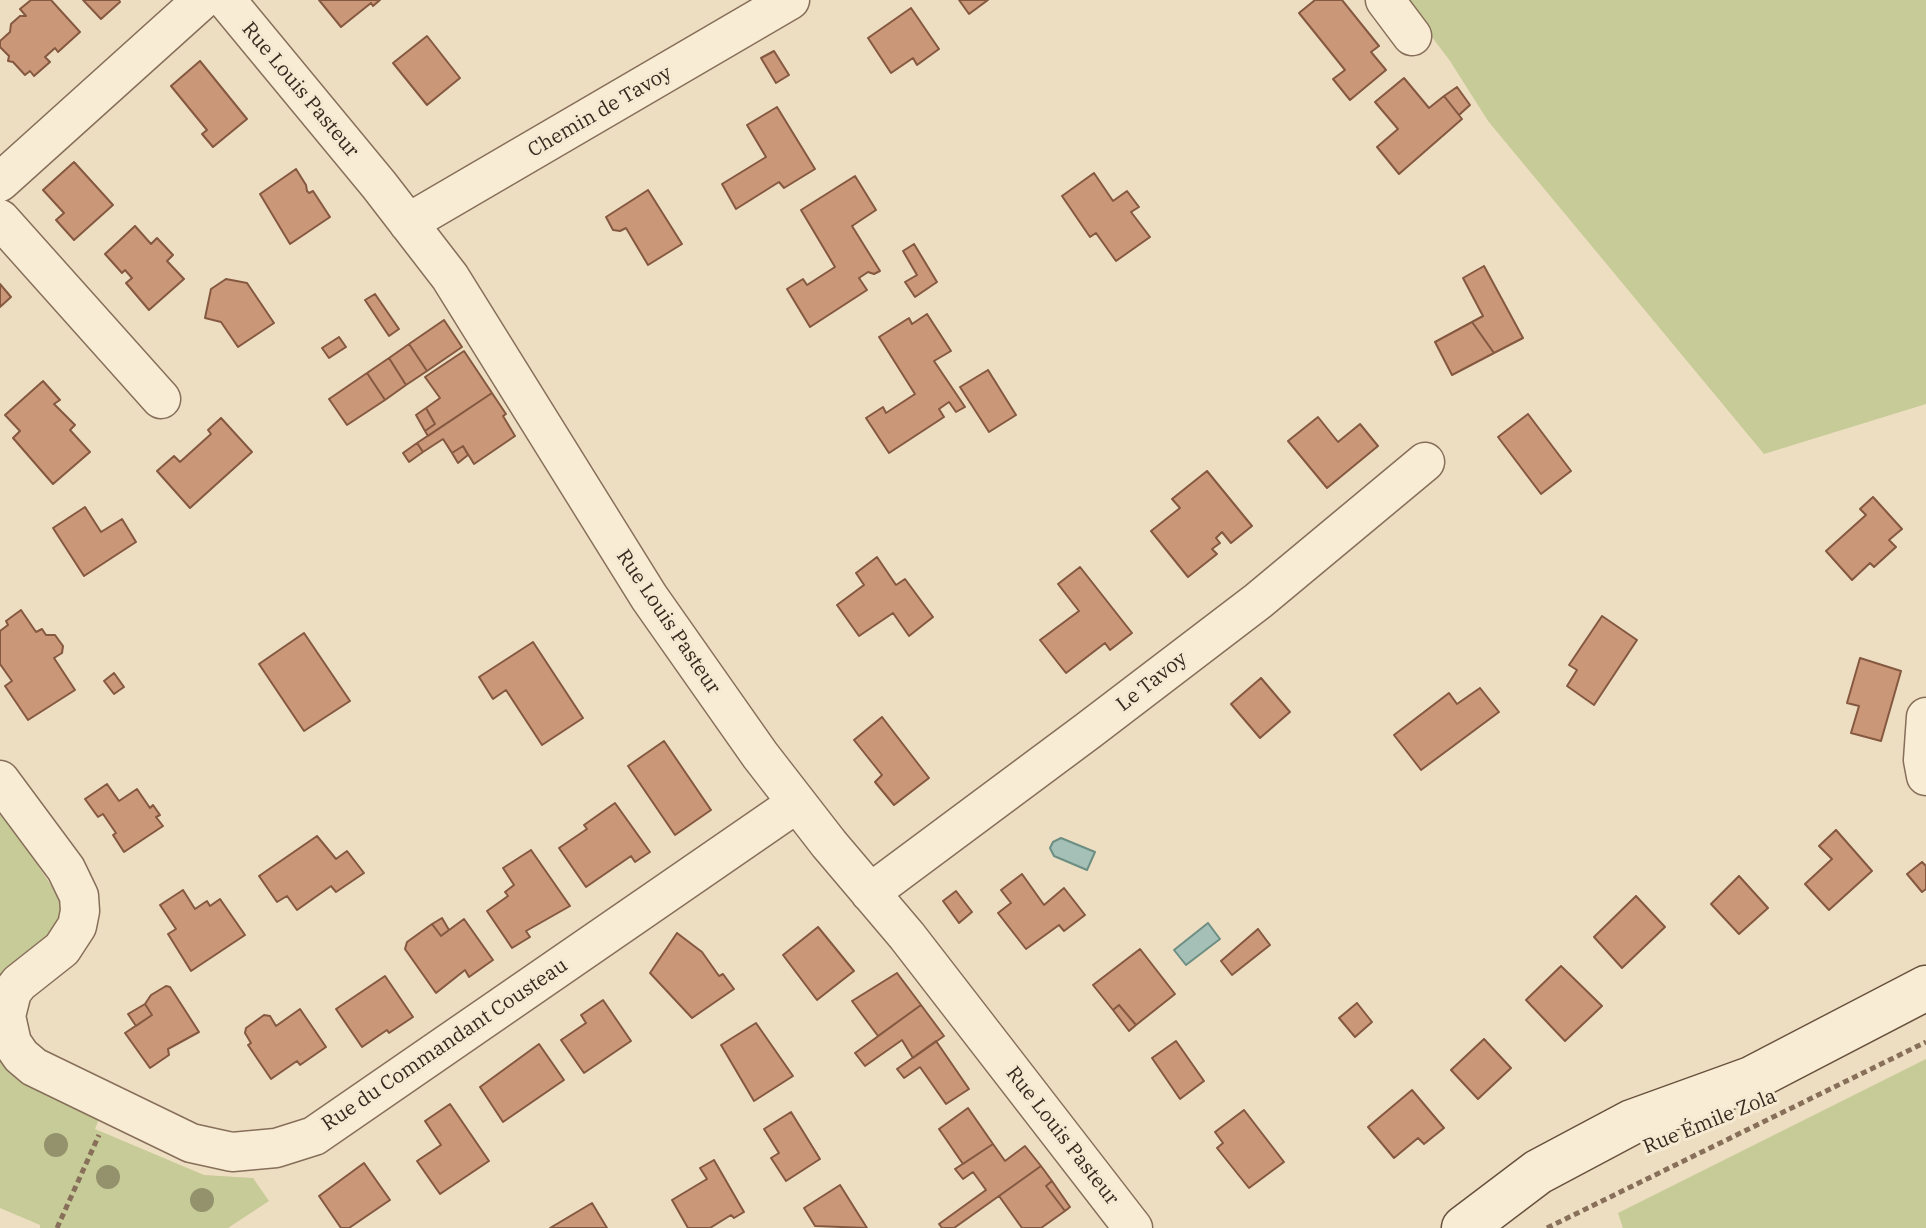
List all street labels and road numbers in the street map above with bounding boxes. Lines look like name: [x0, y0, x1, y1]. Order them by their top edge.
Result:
street label: Rue Louis Pasteur: [236, 18, 364, 162]
street label: Chemin de Tavoy: [524, 61, 676, 163]
street label: Rue Louis Pasteur: [611, 545, 725, 699]
street label: Le Tavoy: [1112, 647, 1192, 717]
street label: Rue du Commandant Cousteau: [318, 954, 572, 1136]
street label: Rue Louis Pasteur: [1000, 1062, 1124, 1210]
street label: Rue Émile Zola: [1640, 1084, 1780, 1160]

